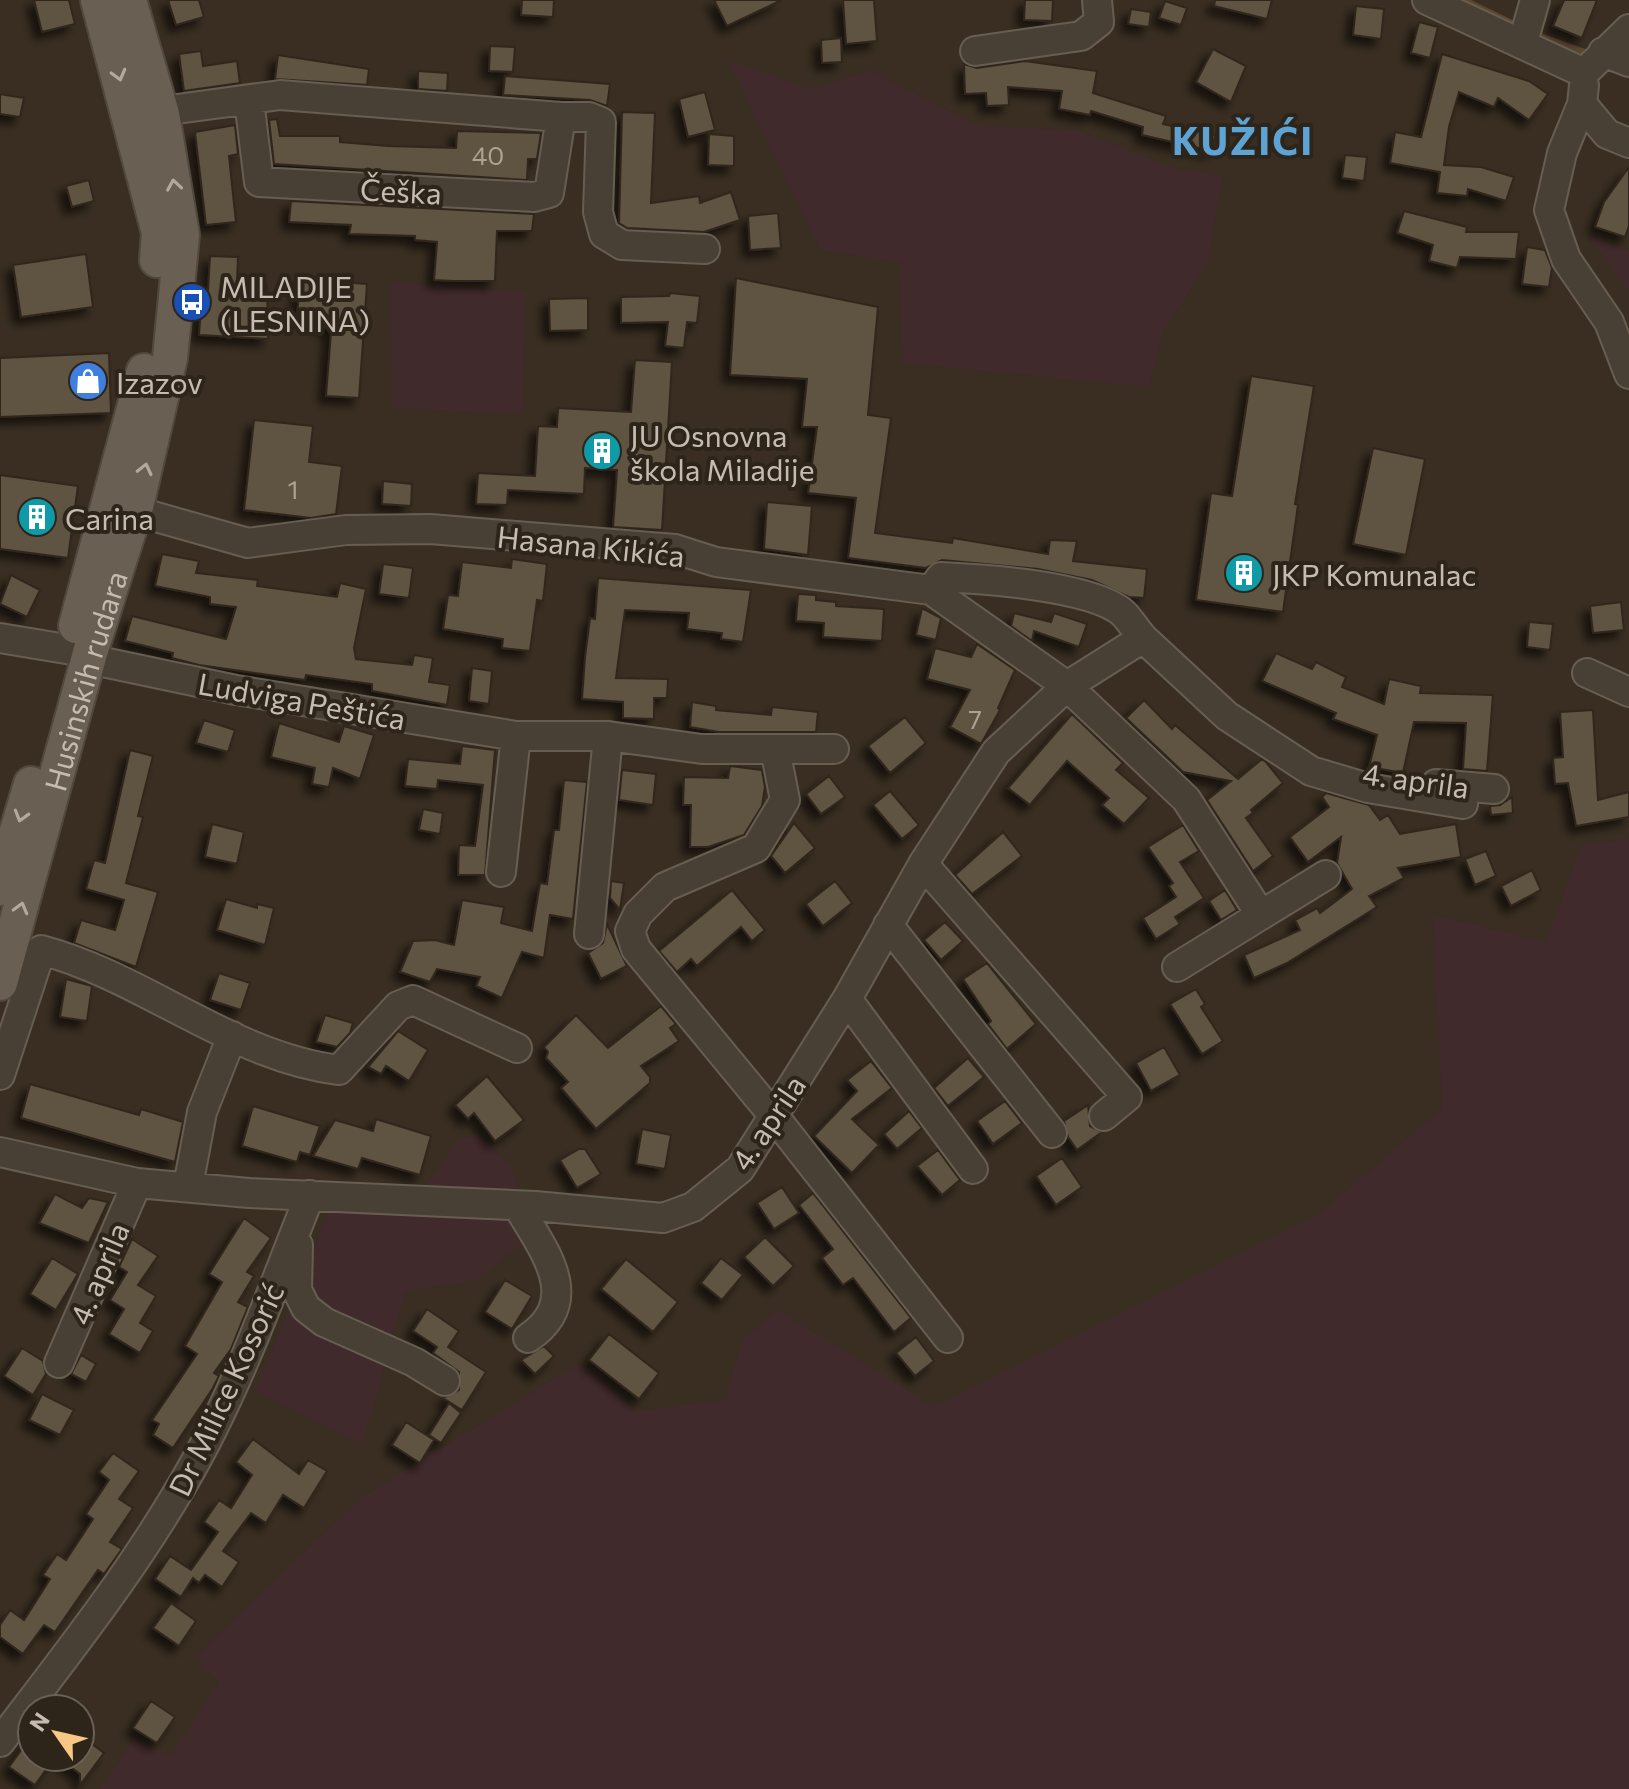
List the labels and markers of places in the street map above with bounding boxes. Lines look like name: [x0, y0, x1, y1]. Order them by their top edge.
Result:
place label: MILADIJE (LESNINA): [220, 267, 370, 338]
bus stop icon: MILADIJE (LESNINA): [171, 281, 213, 323]
shop icon: Izazov: [67, 360, 109, 402]
place label: Izazov: [116, 363, 203, 400]
place label: JU Osnovna škola Miladije: [630, 416, 814, 487]
building icon: JU Osnovna škola Miladije: [581, 430, 623, 472]
building icon: Carina: [16, 496, 58, 538]
place label: Carina: [65, 499, 154, 536]
building icon: JKP Komunalac: [1223, 552, 1265, 594]
place label: JKP Komunalac: [1272, 555, 1476, 592]

